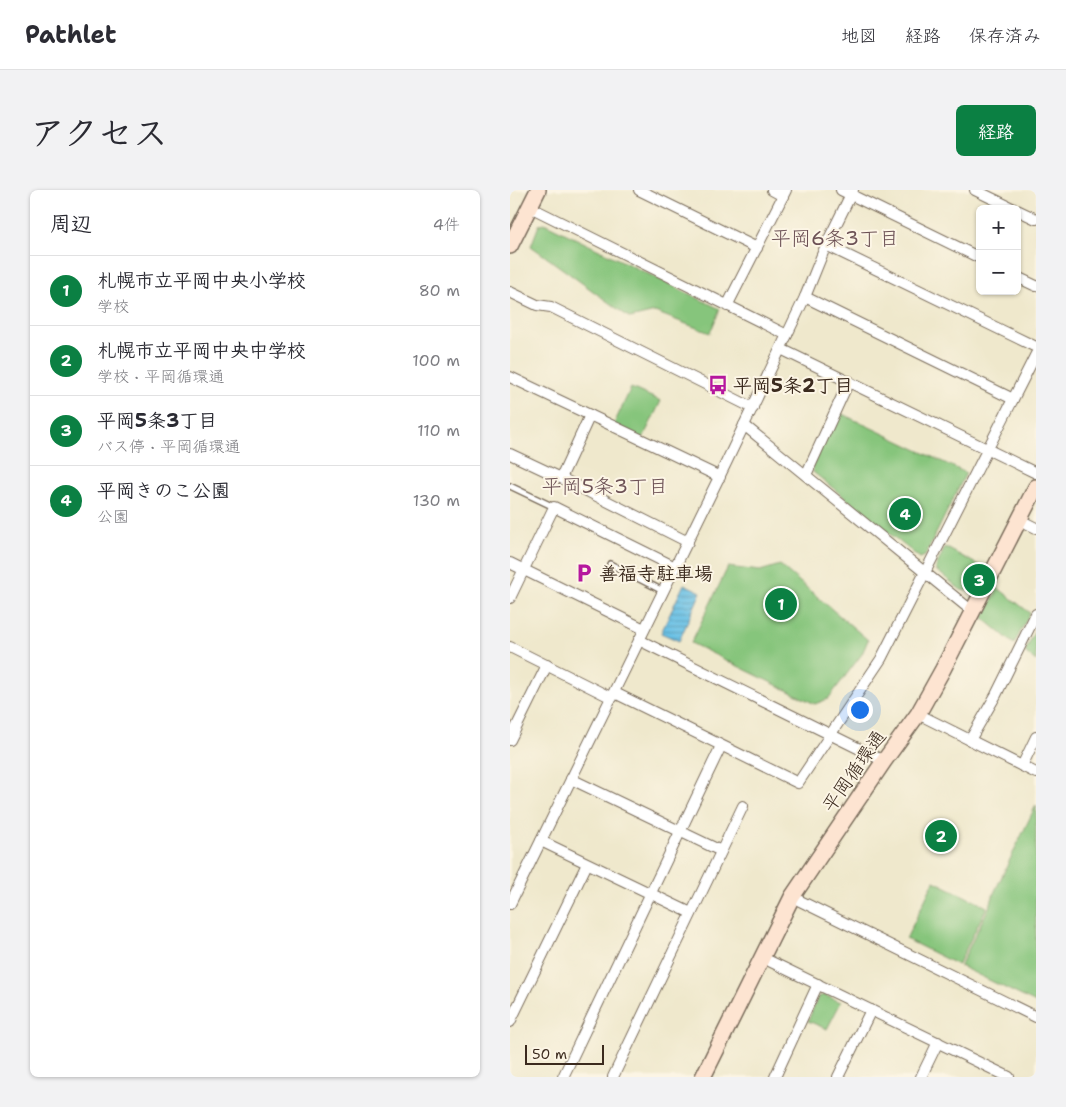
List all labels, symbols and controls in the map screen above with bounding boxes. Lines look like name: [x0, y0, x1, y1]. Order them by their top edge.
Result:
text: Pathlet: [25, 19, 116, 51]
text: 地図: [841, 24, 877, 48]
text: 経路: [905, 24, 941, 48]
text: 保存済み: [969, 24, 1041, 48]
button: 経路: [956, 105, 1036, 156]
text: アクセス: [30, 109, 168, 156]
map controls: [976, 205, 1021, 295]
button: +: [976, 205, 1021, 250]
text: 周辺: [50, 210, 92, 238]
text: 4件: [433, 214, 460, 235]
district label: 平岡6条3丁目: [771, 225, 899, 251]
button: −: [976, 250, 1021, 295]
text: 札幌市立平岡中央小学校: [97, 268, 306, 293]
text: 1: [62, 280, 70, 301]
text: 80 m: [419, 280, 460, 301]
text: 学校: [97, 296, 129, 317]
text: 札幌市立平岡中央中学校: [97, 338, 306, 363]
text: 2: [60, 350, 72, 371]
text: 100 m: [412, 350, 460, 371]
text: 学校 · 平岡循環通: [97, 366, 224, 387]
place label: 平岡5条2丁目: [733, 373, 853, 398]
bus stop icon: 平岡5条2丁目: [707, 374, 729, 396]
text: 平岡5条3丁目: [97, 408, 217, 433]
text: 3: [60, 420, 72, 441]
text: 110 m: [417, 420, 460, 441]
text: バス停 · 平岡循環通: [97, 436, 240, 457]
district label: 平岡5条3丁目: [542, 473, 668, 499]
text: 平岡きのこ公園: [97, 478, 230, 503]
text: 4: [60, 490, 72, 511]
text: 130 m: [413, 490, 460, 511]
pin: 4: [889, 495, 921, 533]
text: 公園: [97, 506, 129, 527]
place label: 善福寺駐車場: [599, 561, 713, 586]
pin: 3: [963, 561, 995, 599]
parking icon: 善福寺駐車場: [573, 562, 595, 584]
pin: 1: [765, 585, 797, 623]
your location: [847, 697, 873, 723]
street label: 平岡循環通: [817, 725, 891, 817]
pin: 2: [925, 817, 957, 855]
scale bar: [525, 1042, 604, 1065]
text: 50 m: [532, 1045, 567, 1063]

